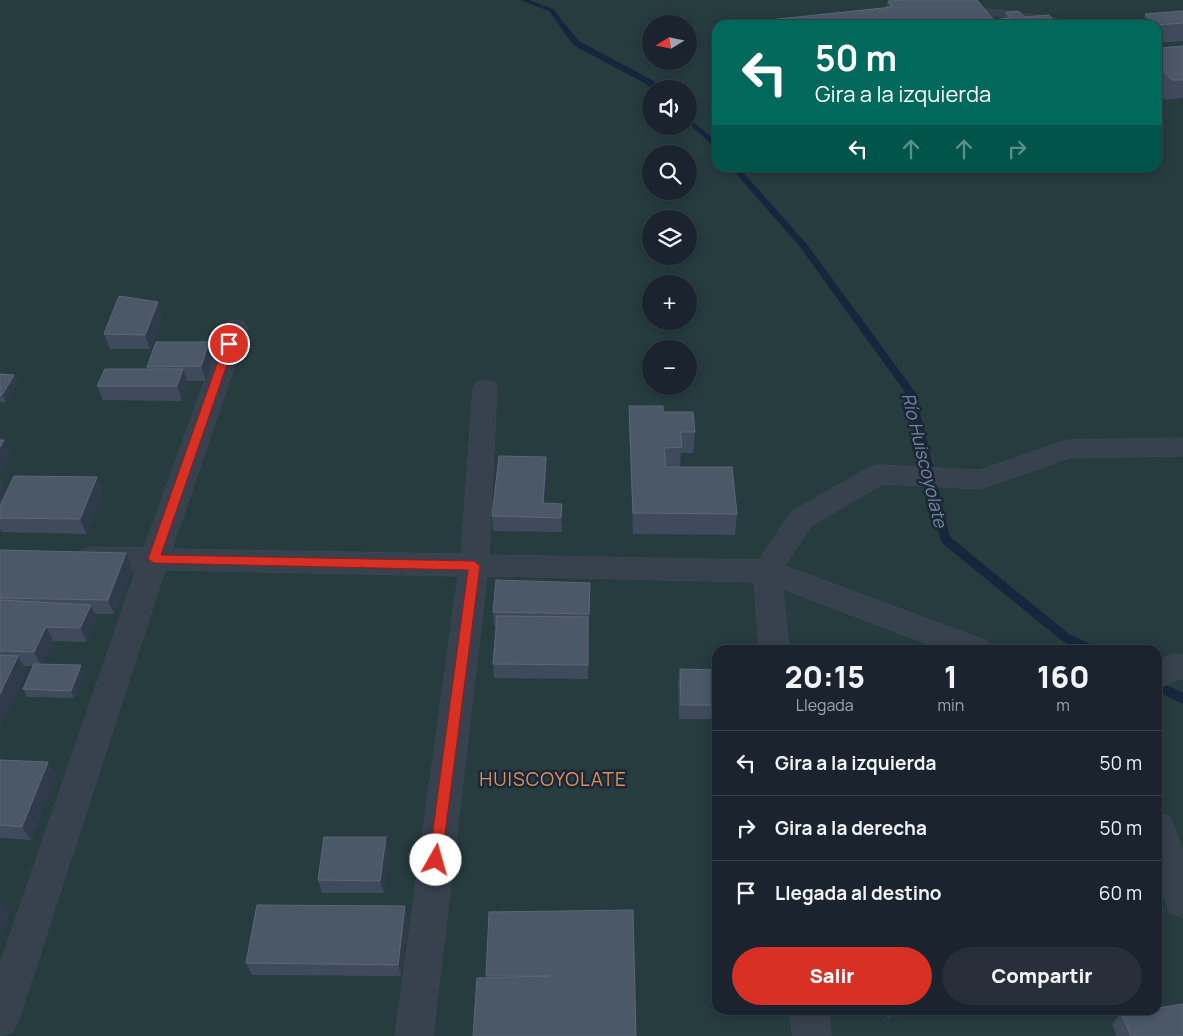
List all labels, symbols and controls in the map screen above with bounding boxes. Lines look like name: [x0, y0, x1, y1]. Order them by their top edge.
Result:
north arrow: [642, 15, 698, 70]
map controls: [642, 15, 697, 395]
text: 50 m: [815, 34, 897, 82]
icon: left: [732, 40, 797, 105]
text: Gira a la izquierda: [815, 79, 991, 109]
button: sound: [642, 80, 697, 135]
icon: left: [844, 135, 872, 163]
icon: ahead: [897, 135, 925, 163]
icon: ahead: [950, 135, 978, 163]
icon: right: [1003, 135, 1031, 163]
button: search: [642, 145, 697, 200]
button: layers: [642, 210, 697, 265]
button: +: [642, 275, 697, 330]
pin: [208, 323, 250, 365]
icon: arrive: [215, 330, 243, 358]
button: −: [642, 340, 697, 395]
water label: Río Huiscoyolate: [897, 390, 954, 531]
text: 20:15: [785, 656, 865, 697]
text: 1: [944, 656, 958, 697]
text: 160: [1037, 656, 1089, 697]
text: Llegada: [796, 694, 854, 716]
text: min: [938, 694, 964, 716]
text: m: [1056, 694, 1070, 716]
icon: left: [732, 749, 760, 777]
text: Gira a la izquierda: [775, 750, 936, 776]
text: 50 m: [1100, 750, 1142, 776]
district label: HUISCOYOLATE: [479, 766, 627, 792]
icon: right: [732, 814, 760, 842]
text: Gira a la derecha: [775, 815, 927, 841]
text: 50 m: [1100, 815, 1142, 841]
position arrow: [409, 833, 461, 885]
icon: arrive: [732, 879, 760, 907]
text: Llegada al destino: [775, 880, 942, 906]
text: 60 m: [1099, 880, 1142, 906]
button: Salir: [732, 947, 932, 1005]
button: Compartir: [942, 947, 1142, 1005]

